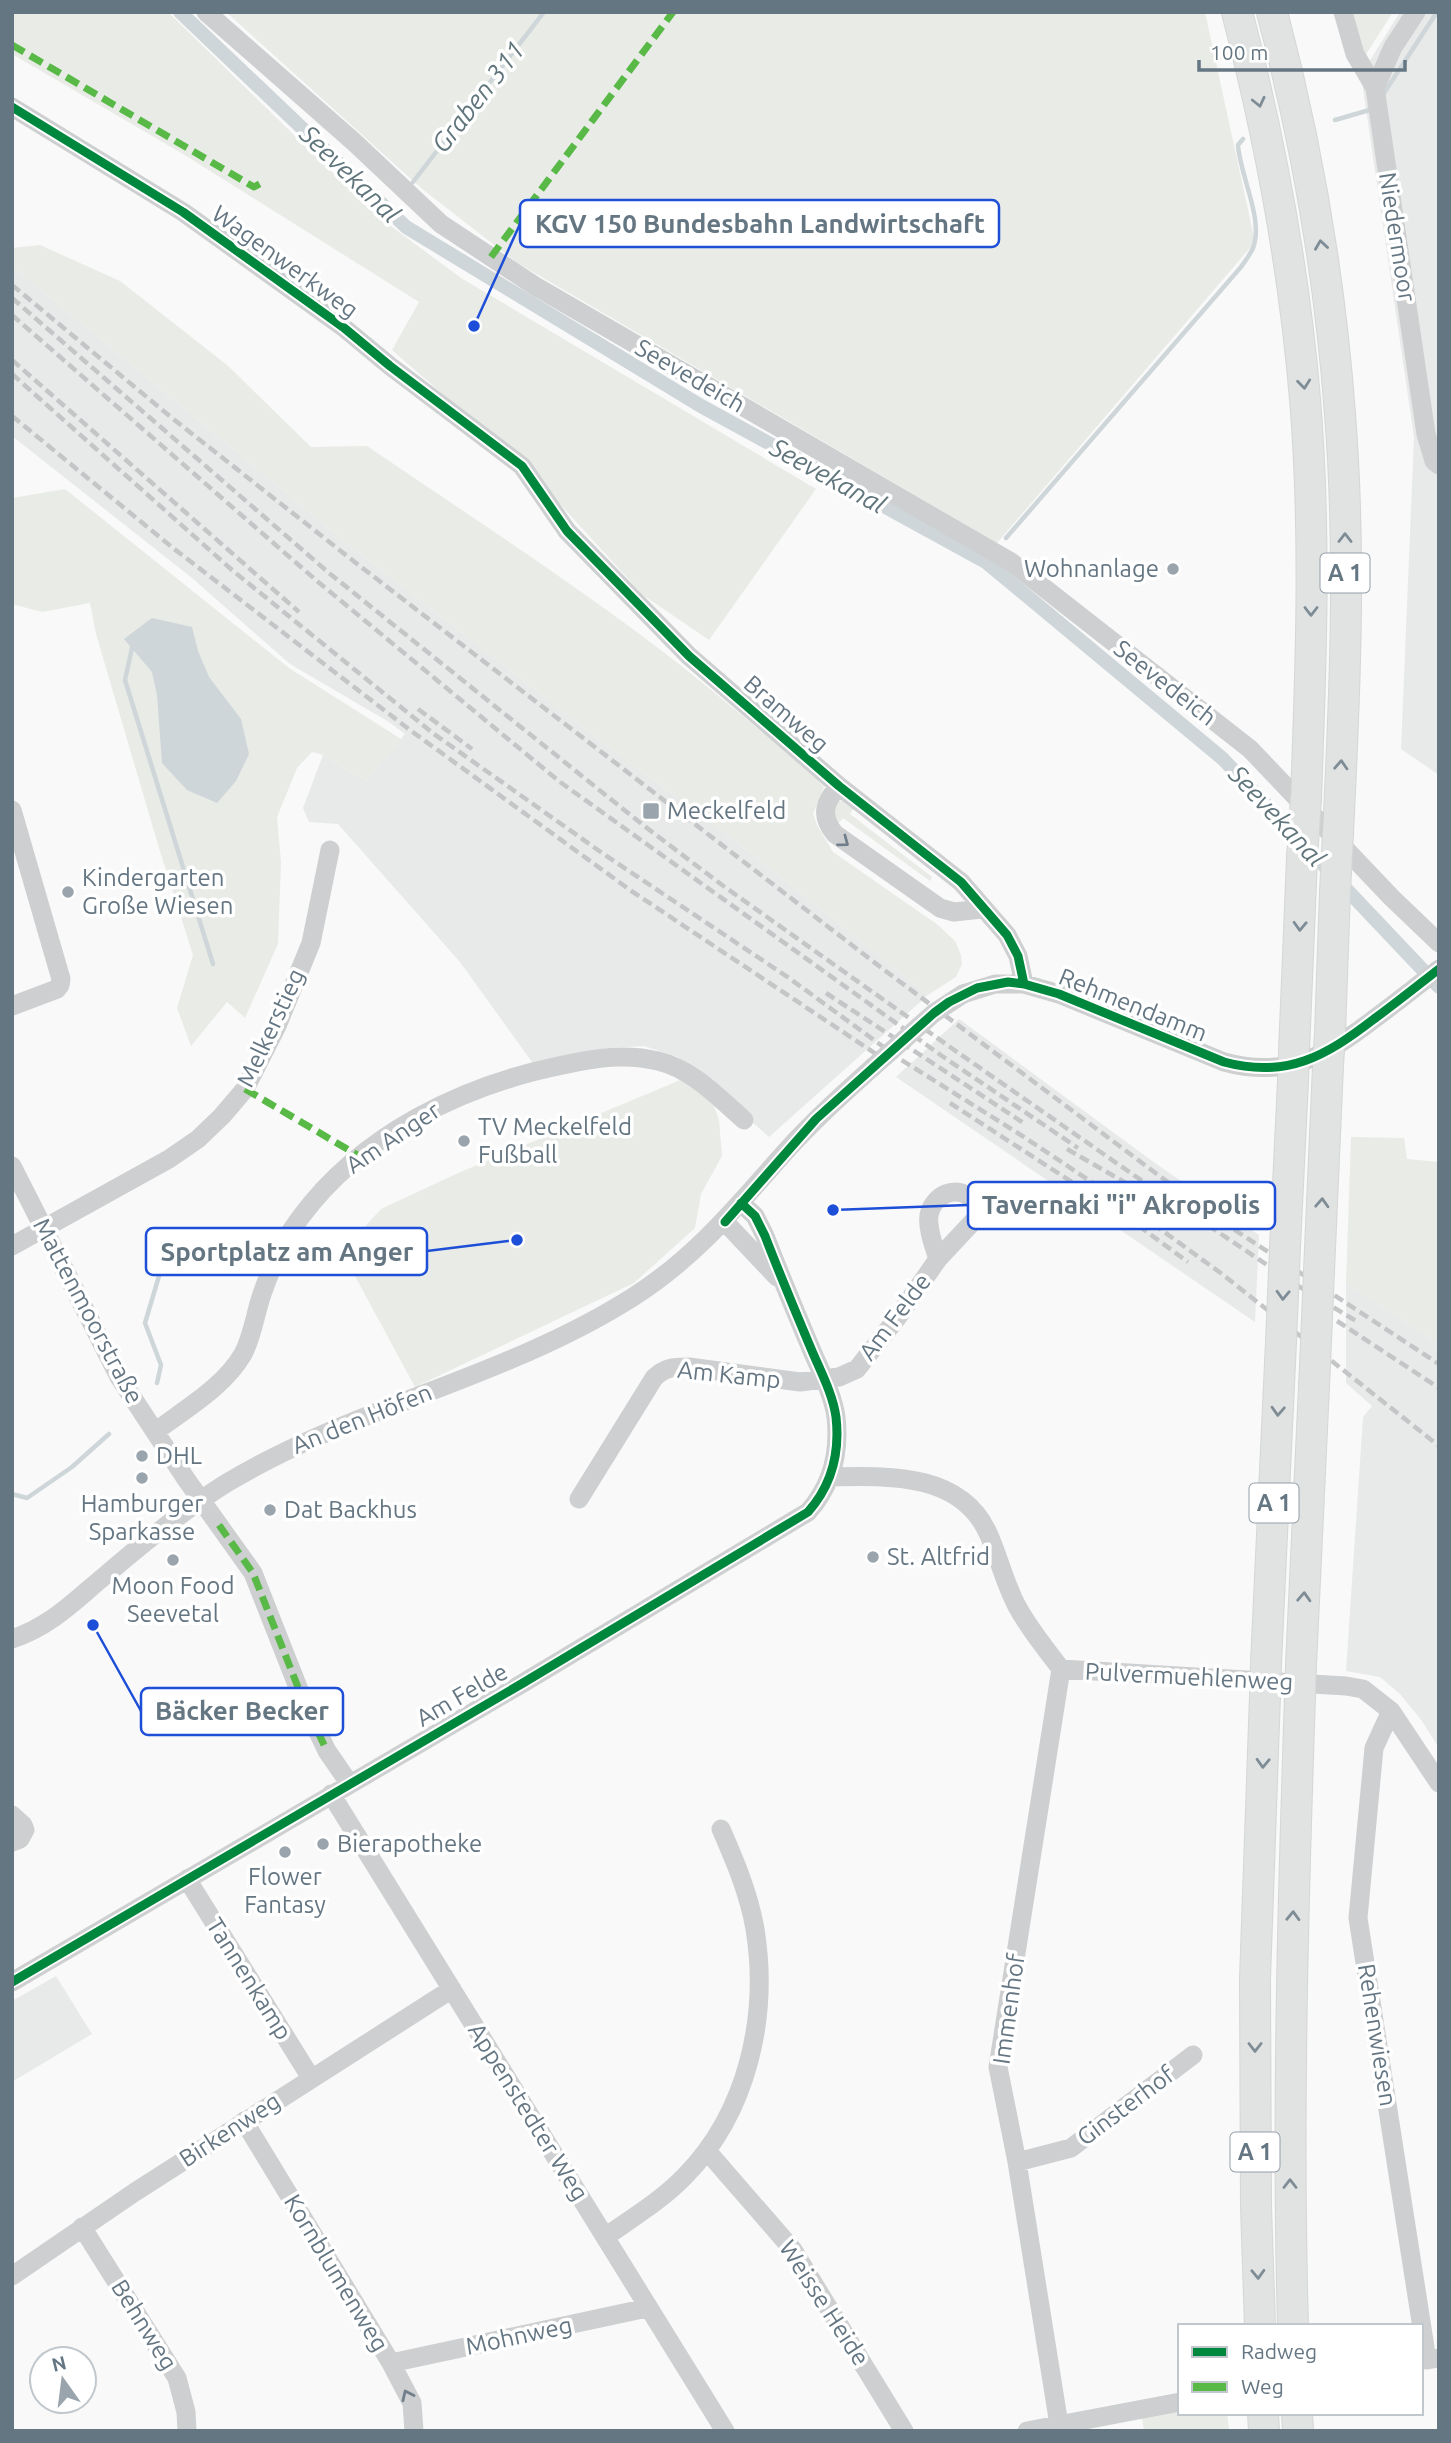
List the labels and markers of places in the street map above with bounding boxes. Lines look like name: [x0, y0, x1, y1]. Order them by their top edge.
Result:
callout: KGV 150 Bundesbahn Landwirtschaft: [520, 200, 999, 247]
place label: Wohnanlage: [1024, 555, 1159, 582]
marker: Wohnanlage: [1165, 561, 1181, 577]
place label: Meckelfeld: [667, 797, 786, 824]
marker: Meckelfeld: [641, 801, 661, 821]
place label: Kindergarten Große Wiesen: [82, 864, 233, 919]
marker: Kindergarten Große Wiesen: [60, 884, 76, 900]
place label: TV Meckelfeld Fußball: [478, 1113, 632, 1168]
marker: TV Meckelfeld Fußball: [456, 1133, 472, 1149]
callout: Tavernaki "i" Akropolis: [968, 1182, 1275, 1229]
callout: Sportplatz am Anger: [146, 1228, 427, 1275]
place label: DHL: [156, 1442, 202, 1469]
marker: DHL: [134, 1448, 150, 1464]
marker: Hamburger Sparkasse: [134, 1470, 150, 1486]
place label: Hamburger Sparkasse: [81, 1490, 203, 1545]
place label: Dat Backhus: [284, 1496, 417, 1523]
marker: Dat Backhus: [262, 1502, 278, 1518]
place label: St. Altfrid: [887, 1543, 990, 1570]
marker: St. Altfrid: [865, 1549, 881, 1565]
marker: Moon Food Seevetal: [165, 1552, 181, 1568]
place label: Moon Food Seevetal: [112, 1572, 234, 1627]
callout: Bäcker Becker: [141, 1688, 343, 1735]
place label: Bierapotheke: [337, 1830, 482, 1857]
marker: Bierapotheke: [315, 1836, 331, 1852]
marker: Flower Fantasy: [277, 1844, 293, 1860]
place label: Flower Fantasy: [244, 1863, 326, 1918]

